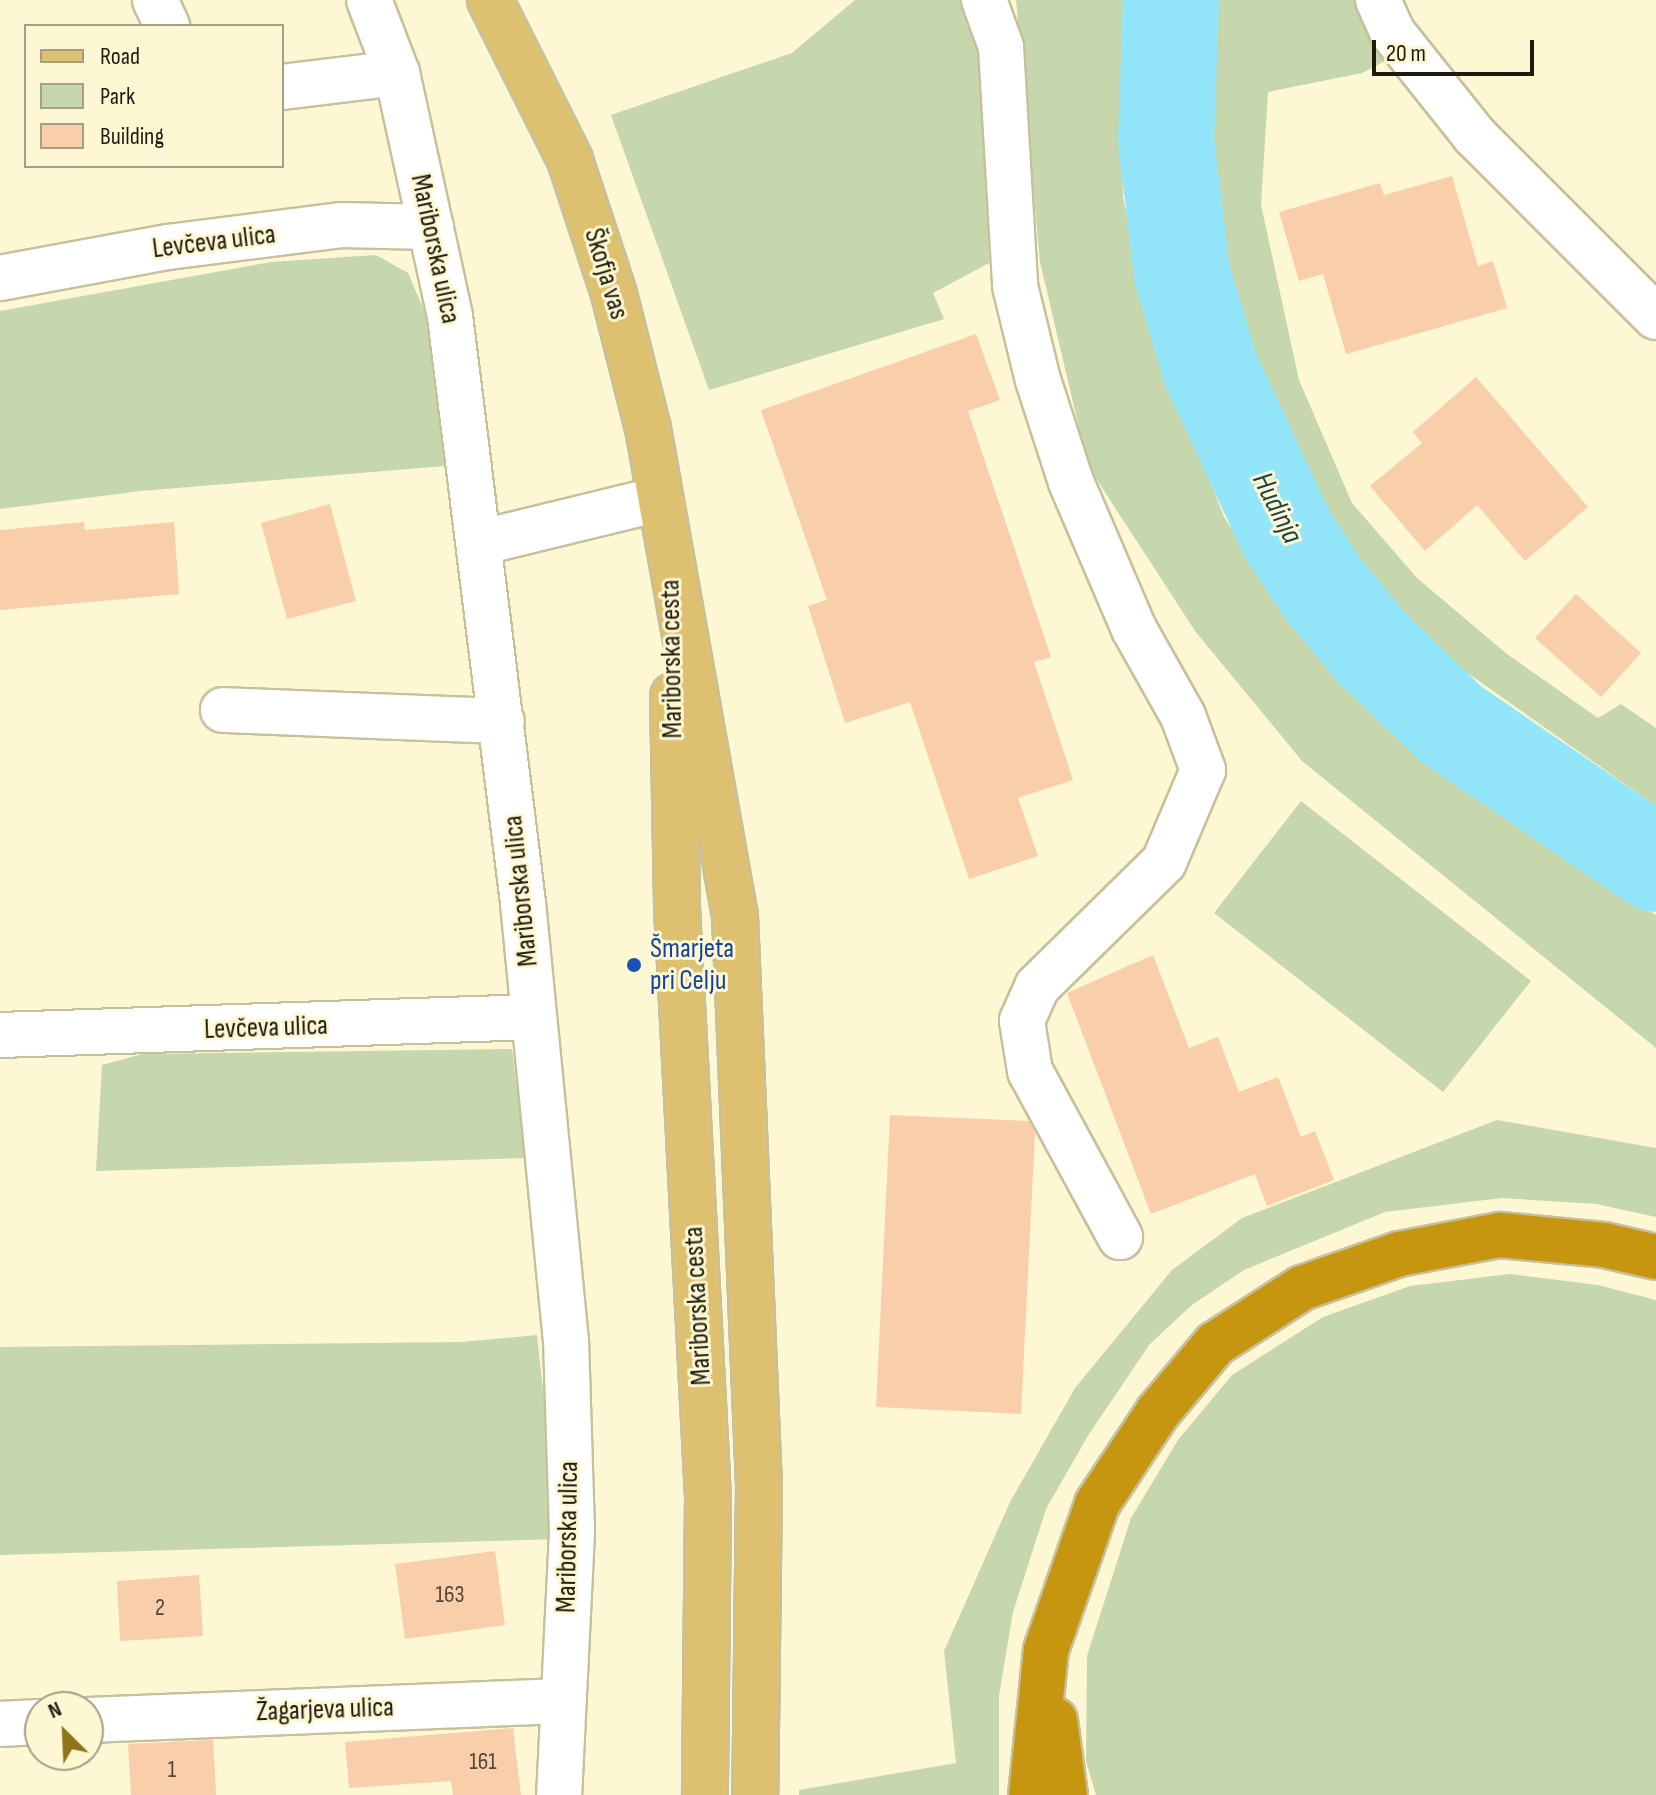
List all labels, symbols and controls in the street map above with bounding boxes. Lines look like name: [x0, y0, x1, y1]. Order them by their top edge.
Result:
legend: [24, 24, 284, 168]
scale bar: [1376, 24, 1538, 74]
text: 20 m: [1386, 39, 1426, 68]
text: Road: [100, 42, 140, 71]
text: Park: [100, 82, 135, 111]
text: Building: [100, 122, 164, 151]
street label: Mariborska ulica: [403, 171, 467, 327]
street label: Levčeva ulica: [150, 218, 278, 266]
street label: Škofja vas: [576, 224, 636, 324]
water label: Hudinja: [1244, 466, 1310, 550]
street label: Mariborska cesta: [654, 579, 690, 739]
street label: Mariborska ulica: [496, 814, 546, 968]
place label: Šmarjeta pri Celju: [650, 932, 734, 998]
marker: Šmarjeta pri Celju: [625, 956, 643, 974]
street label: Levčeva ulica: [204, 1009, 328, 1047]
street label: Mariborska cesta: [677, 1226, 719, 1386]
street label: Mariborska ulica: [550, 1461, 586, 1613]
house number: 163: [436, 1581, 464, 1609]
house number: 2: [155, 1594, 165, 1622]
north arrow: [24, 1691, 104, 1771]
street label: Žagarjeva ulica: [256, 1691, 394, 1729]
text: N: [44, 1696, 66, 1725]
house number: 161: [469, 1748, 497, 1776]
house number: 1: [168, 1756, 176, 1784]

